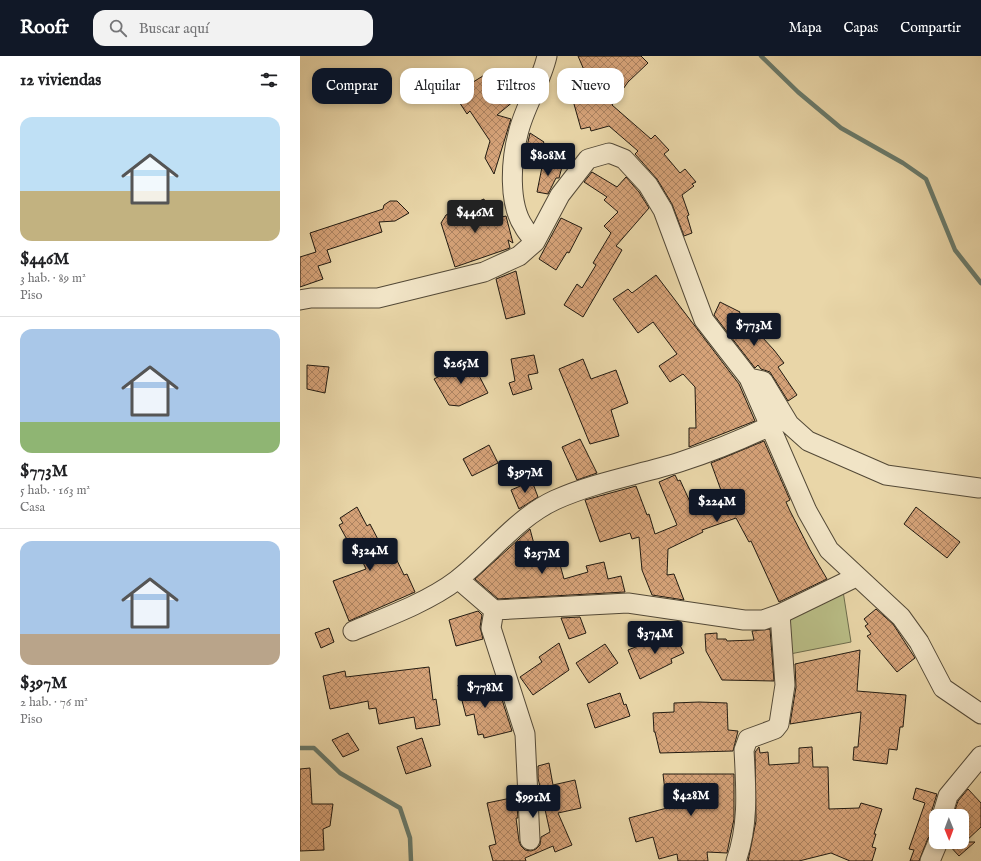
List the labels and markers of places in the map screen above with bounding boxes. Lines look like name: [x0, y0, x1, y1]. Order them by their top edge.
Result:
pin: $808M: [520, 143, 576, 177]
pin: $446M: [447, 200, 503, 234]
pin: $773M: [726, 313, 782, 347]
pin: $265M: [433, 351, 489, 385]
pin: $397M: [497, 460, 553, 494]
pin: $224M: [689, 489, 745, 523]
pin: $324M: [342, 538, 398, 572]
pin: $257M: [514, 541, 570, 575]
pin: $374M: [627, 621, 683, 655]
pin: $778M: [457, 675, 513, 709]
pin: $428M: [663, 783, 719, 817]
pin: $991M: [505, 785, 561, 819]

